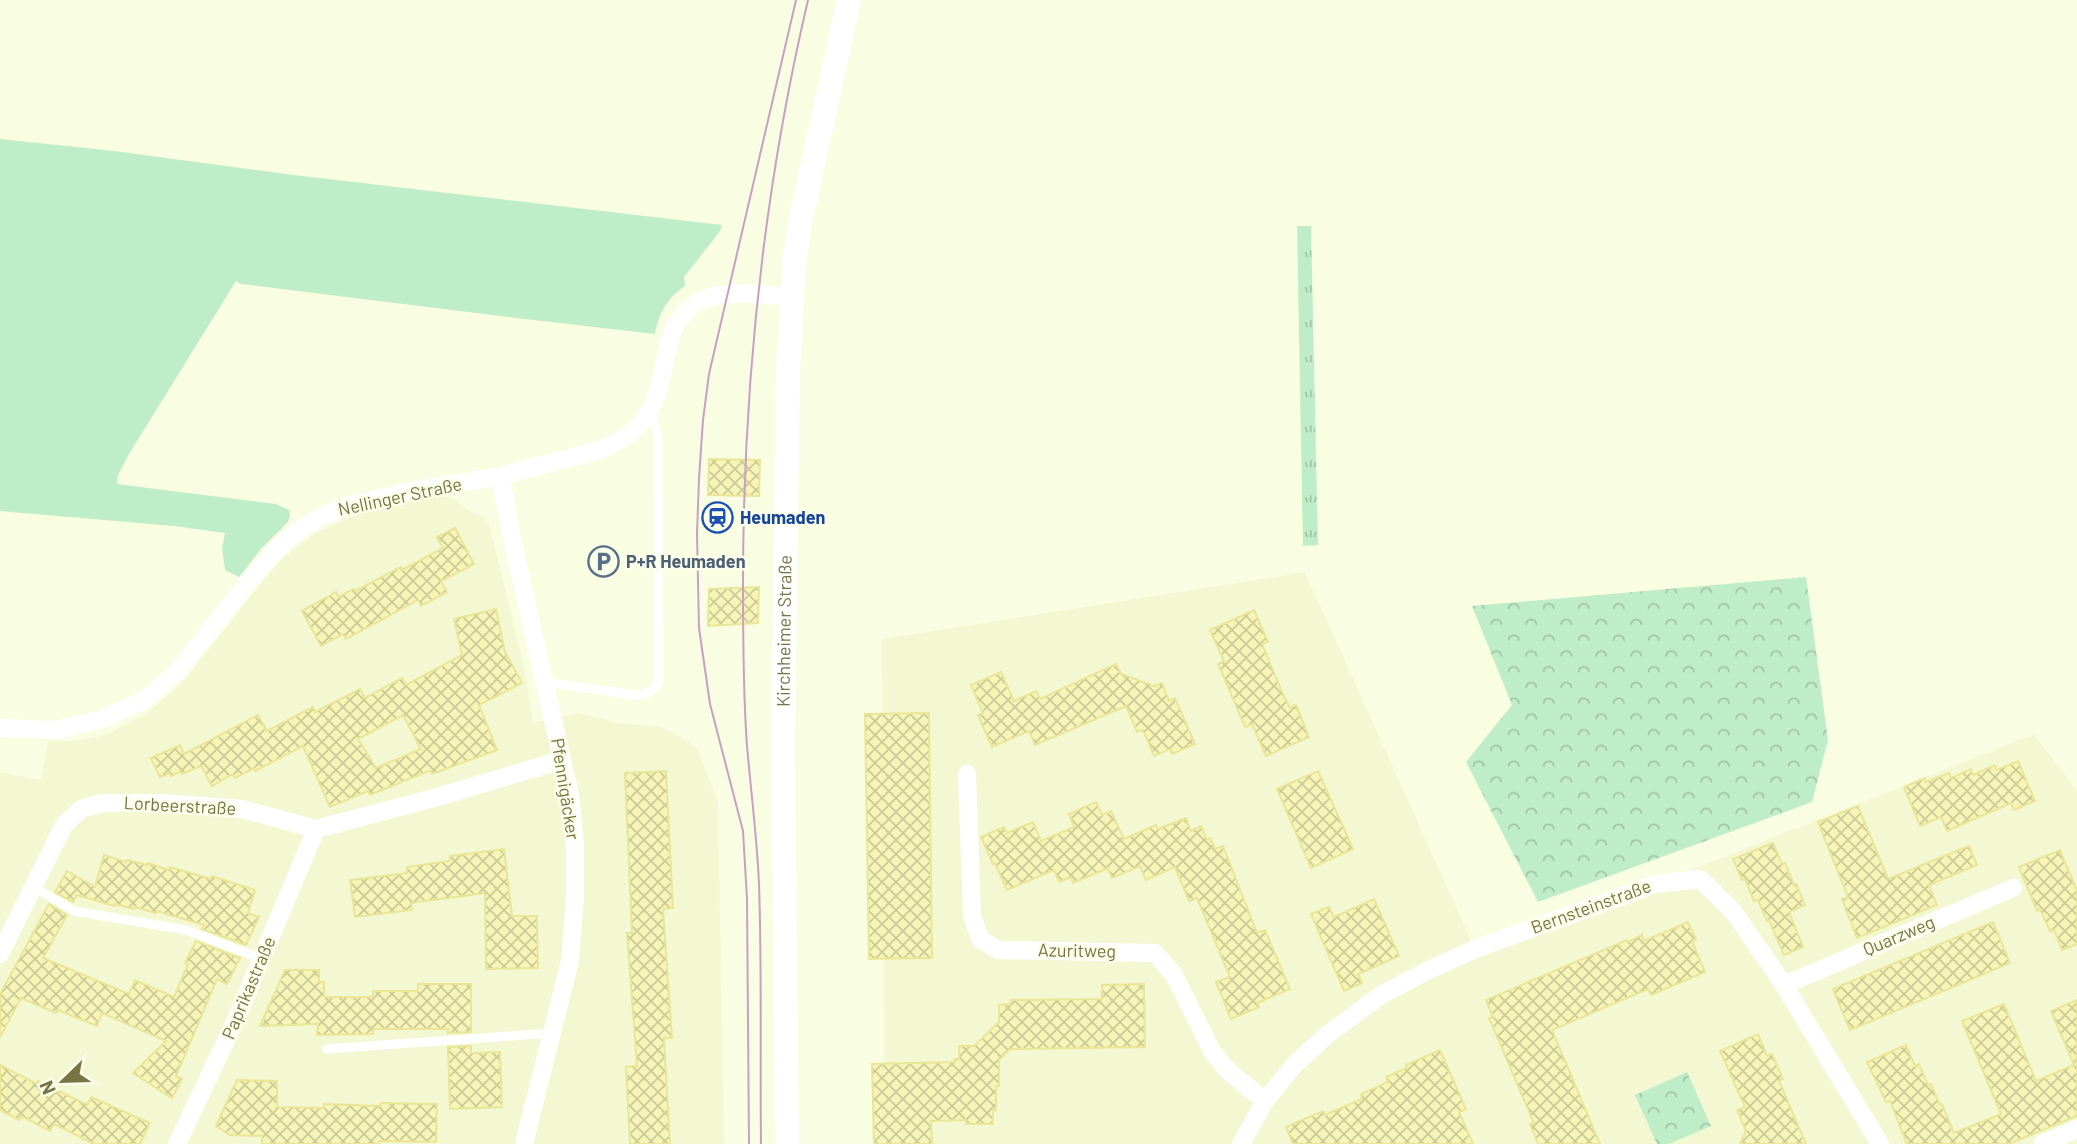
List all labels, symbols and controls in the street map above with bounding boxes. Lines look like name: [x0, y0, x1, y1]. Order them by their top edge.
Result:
street label: Nellinger Straße: [336, 472, 464, 520]
station icon: Heumaden: [700, 501, 734, 535]
place label: Heumaden: [740, 506, 825, 528]
parking icon: P+R Heumaden: [586, 545, 620, 579]
place label: P+R Heumaden: [626, 550, 745, 572]
street label: Kirchheimer Straße: [772, 555, 796, 707]
street label: Pfennigäcker: [547, 736, 585, 842]
street label: Lorbeerstraße: [123, 791, 237, 819]
street label: Bernsteinstraße: [1527, 874, 1654, 938]
street label: Quarzweg: [1859, 910, 1938, 960]
street label: Paprikastraße: [217, 933, 280, 1042]
street label: Azuritweg: [1038, 938, 1116, 962]
north arrow: [28, 1046, 98, 1116]
text: N: [34, 1078, 60, 1098]

